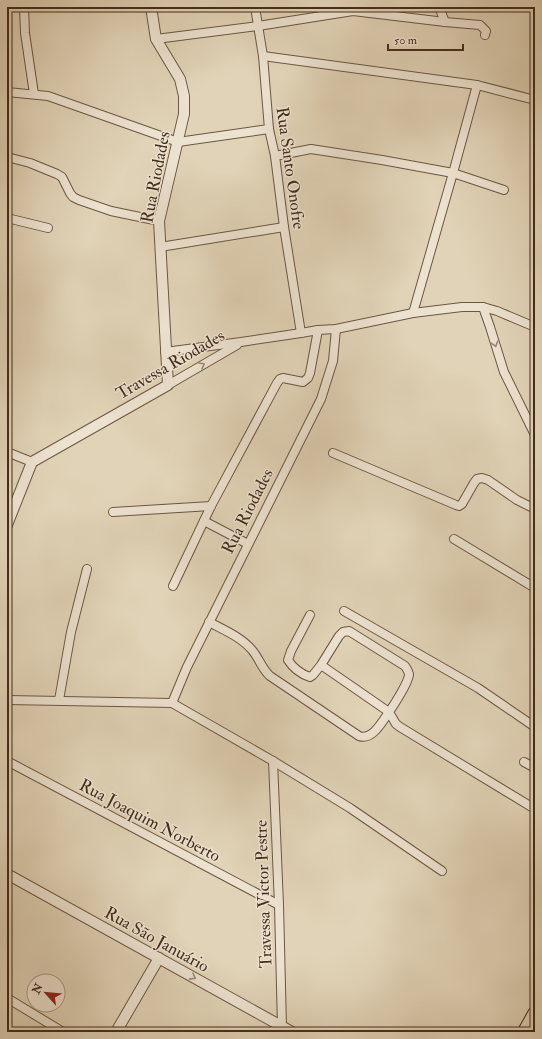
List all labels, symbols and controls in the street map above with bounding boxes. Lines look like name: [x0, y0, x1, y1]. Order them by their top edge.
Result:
scale bar: [388, 26, 463, 52]
text: 50 m: [394, 33, 418, 48]
street label: Rua Santo Onofre: [272, 106, 309, 231]
street label: Rua Riodades: [136, 129, 175, 225]
street label: Travessa Riodades: [112, 325, 228, 404]
one-way arrow: [490, 340, 499, 347]
one-way arrow: [197, 362, 205, 369]
street label: Rua Riodades: [217, 465, 278, 557]
street label: Rua Joaquim Norberto: [75, 774, 224, 867]
street label: Travessa Victor Pestre: [250, 819, 277, 969]
street label: Rua São Januário: [100, 902, 213, 978]
north arrow: [26, 973, 66, 1013]
one-way arrow: [189, 973, 196, 980]
text: N: [29, 980, 46, 997]

